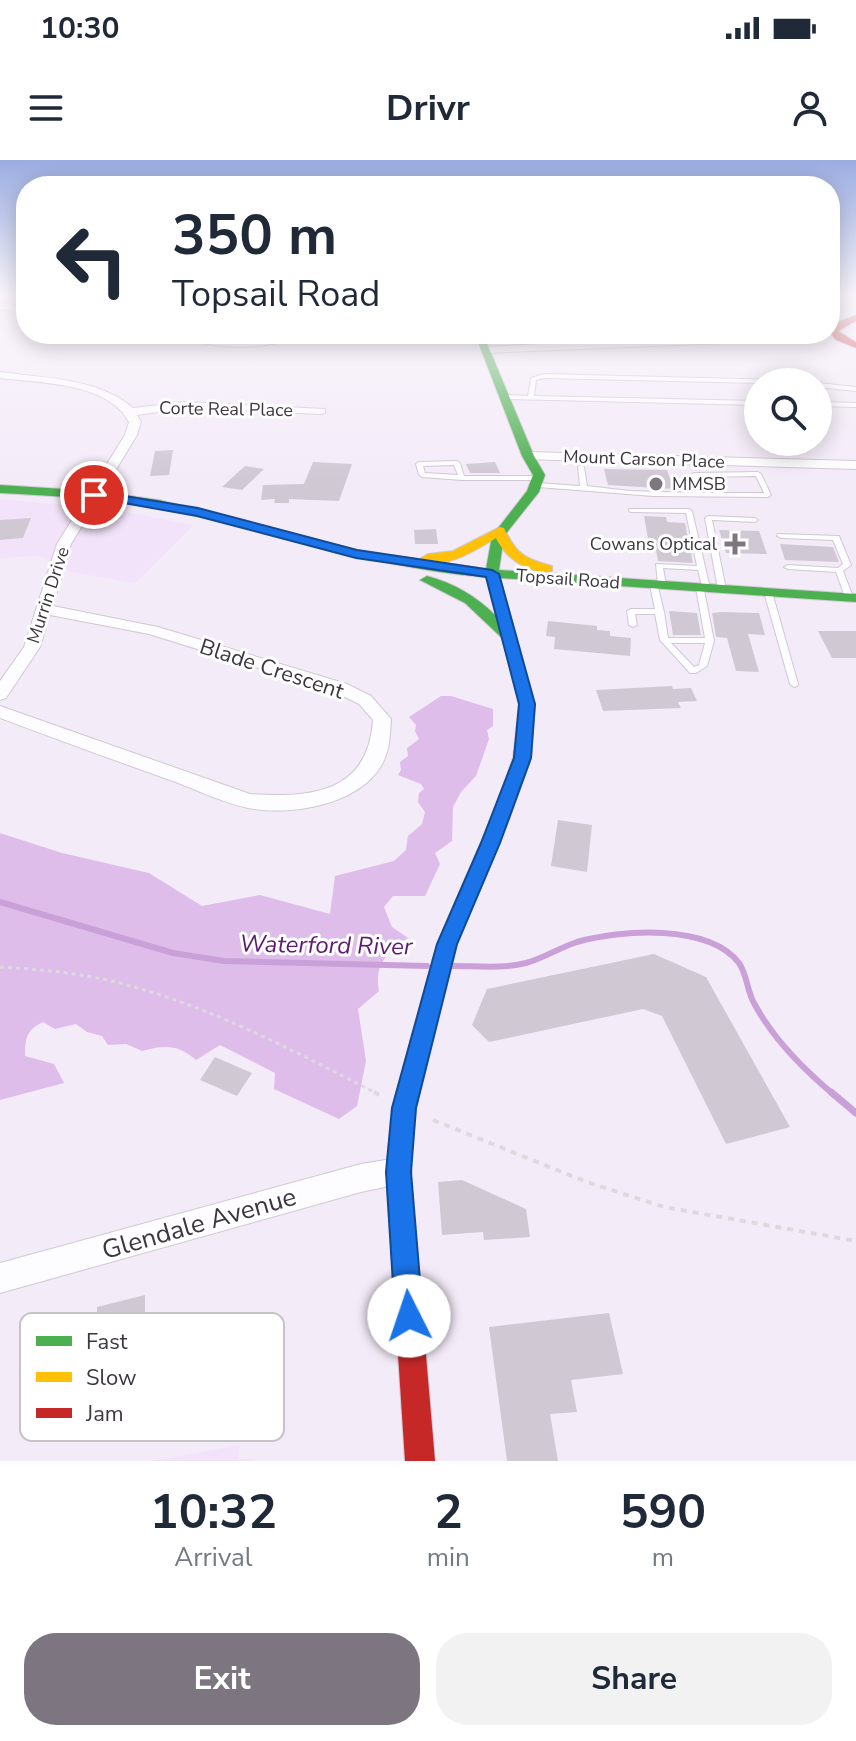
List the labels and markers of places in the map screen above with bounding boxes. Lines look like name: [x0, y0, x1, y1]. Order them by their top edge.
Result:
pin: [60, 461, 128, 529]
place label: MMSB: [672, 472, 726, 496]
marker: MMSB: [647, 475, 665, 493]
place label: Cowans Optical: [590, 532, 718, 556]
marker: Cowans Optical: [724, 533, 746, 555]

